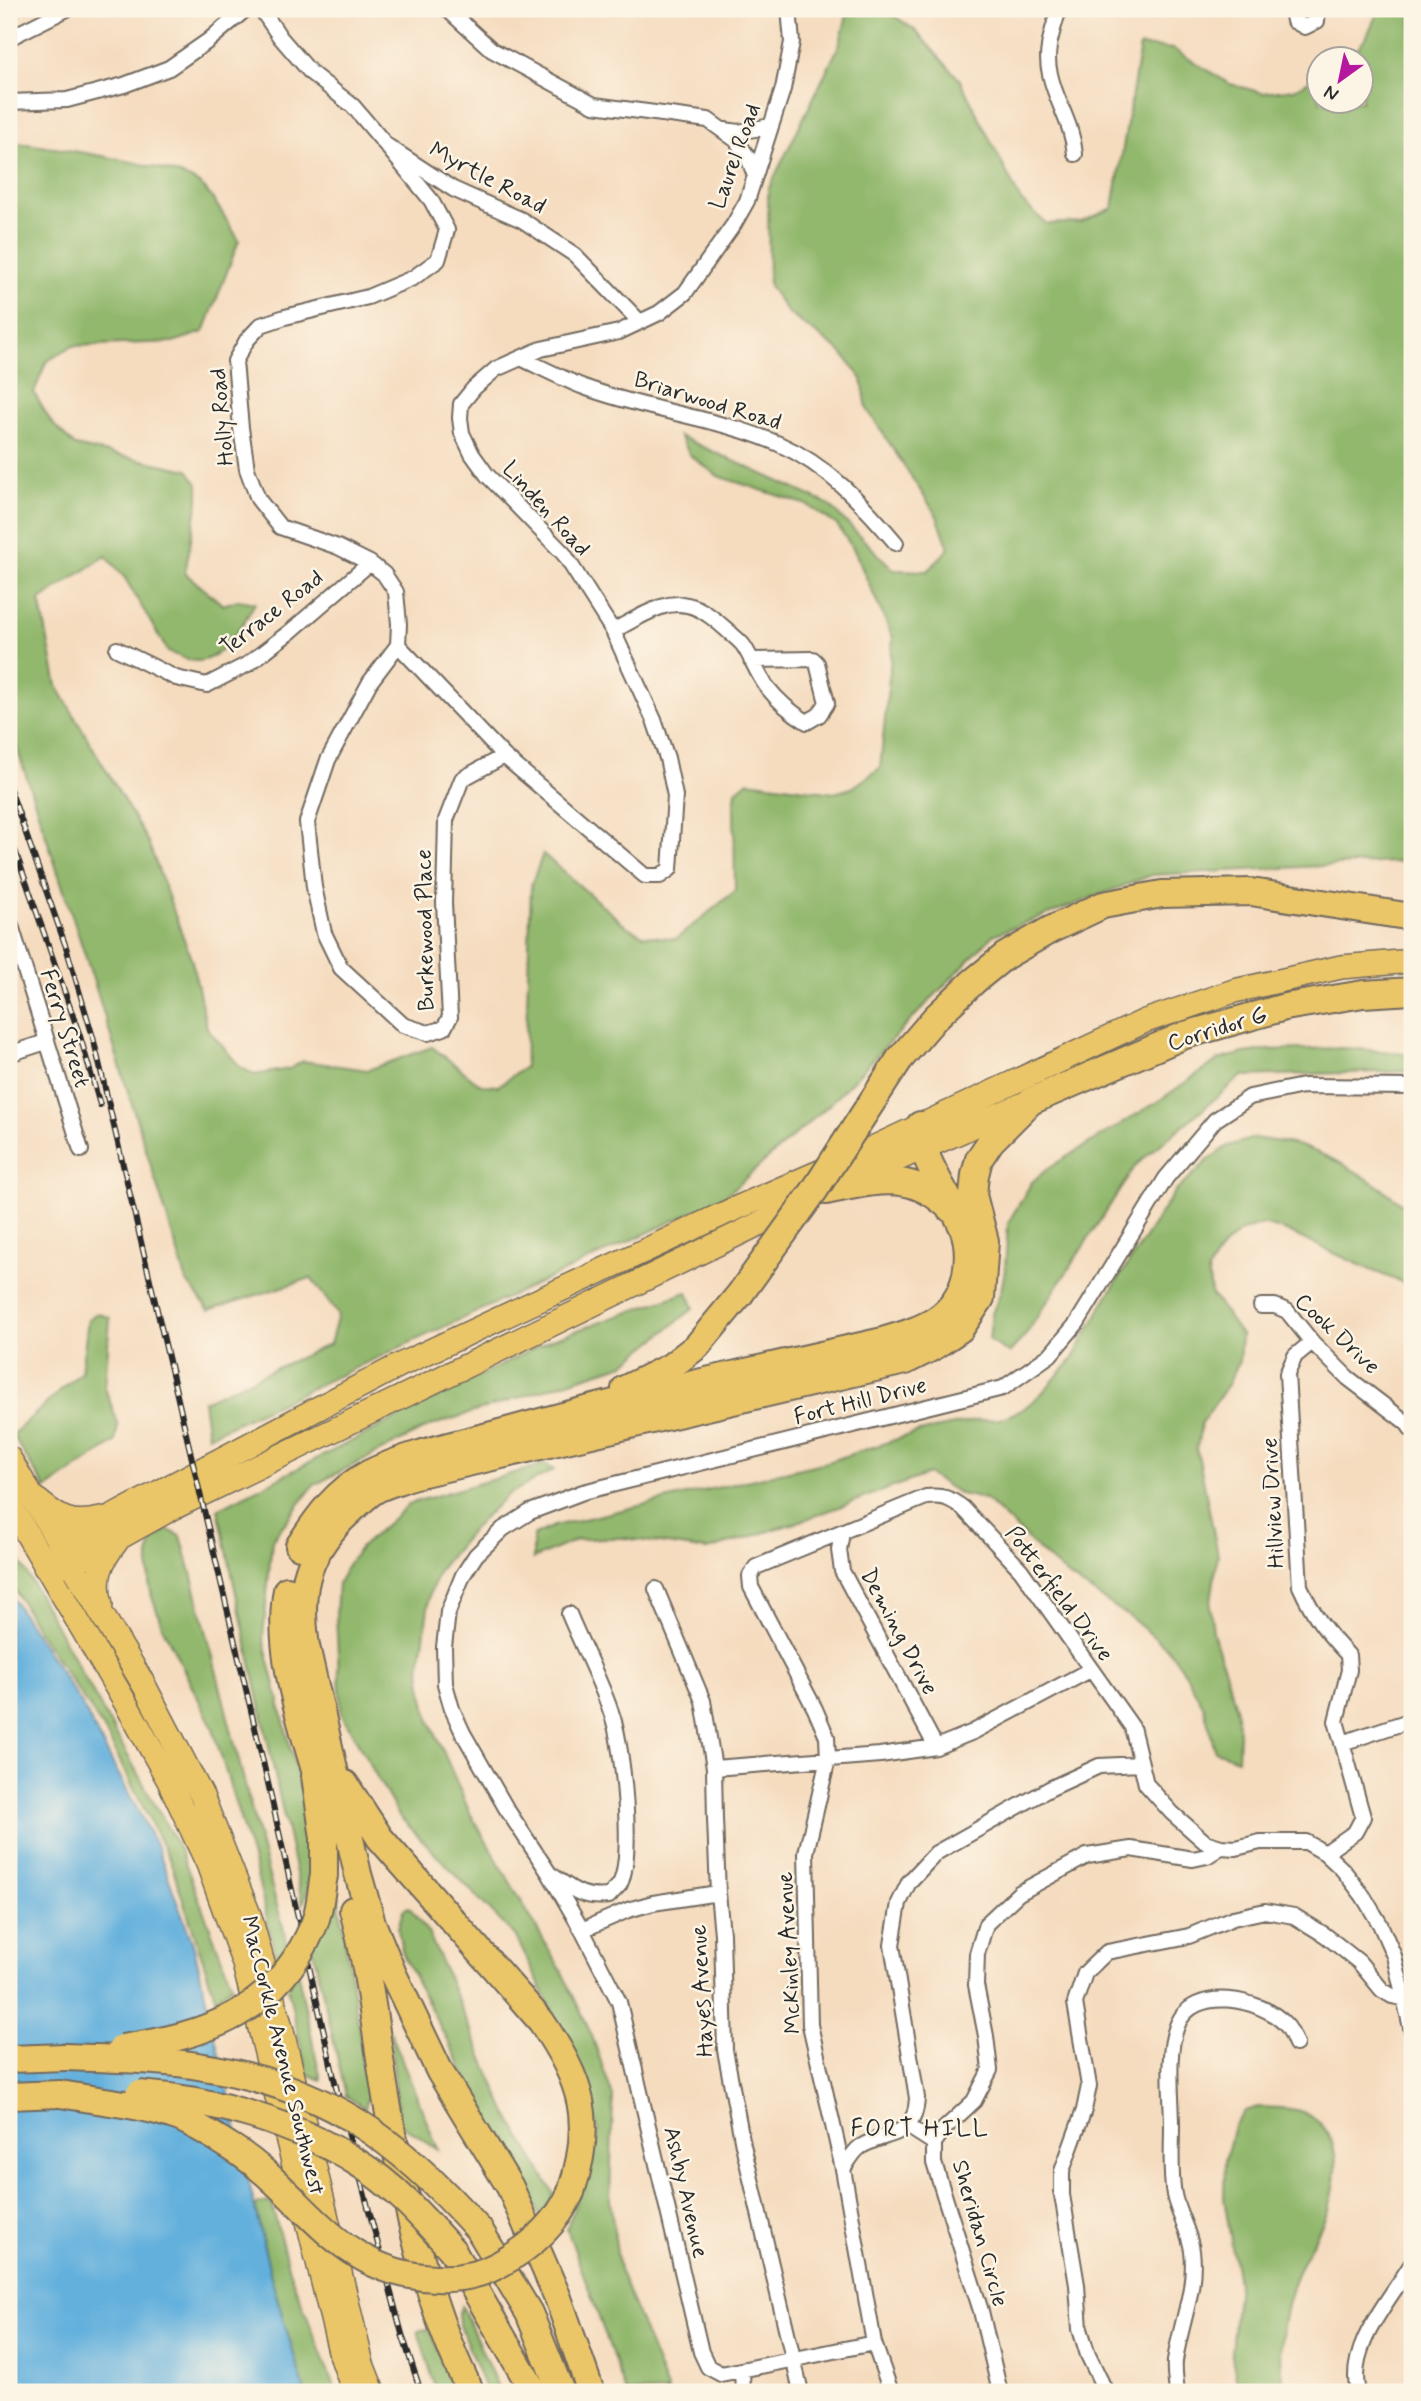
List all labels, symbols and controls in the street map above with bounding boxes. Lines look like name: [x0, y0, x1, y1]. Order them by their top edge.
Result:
north arrow: [1306, 46, 1376, 116]
text: N: [1319, 79, 1344, 107]
street label: Laurel Road: [703, 100, 769, 214]
street label: Myrtle Road: [424, 135, 551, 222]
street label: Briarwood Road: [630, 365, 785, 439]
street label: Holly Road: [204, 367, 242, 467]
street label: Linden Road: [495, 455, 596, 563]
street label: Terrace Road: [214, 564, 330, 663]
street label: Burkewood Place: [410, 849, 442, 1011]
street label: Ferry Street: [32, 966, 96, 1092]
street label: Corridor G: [1164, 1001, 1271, 1059]
street label: Cook Drive: [1287, 1287, 1386, 1382]
street label: Fort Hill Drive: [791, 1371, 930, 1433]
street label: Hillview Drive: [1256, 1437, 1292, 1569]
street label: Potterfield Drive: [998, 1520, 1119, 1668]
street label: Deming Drive: [852, 1563, 944, 1701]
street label: McKinley Avenue: [771, 1871, 809, 2035]
street label: MacCorkle Avenue Southwest: [233, 1913, 331, 2198]
street label: Hayes Avenue: [685, 1924, 721, 2058]
district label: FORT HILL: [850, 2114, 990, 2145]
street label: Ashby Avenue: [655, 2124, 715, 2261]
street label: Sheridan Circle: [944, 2157, 1014, 2310]

